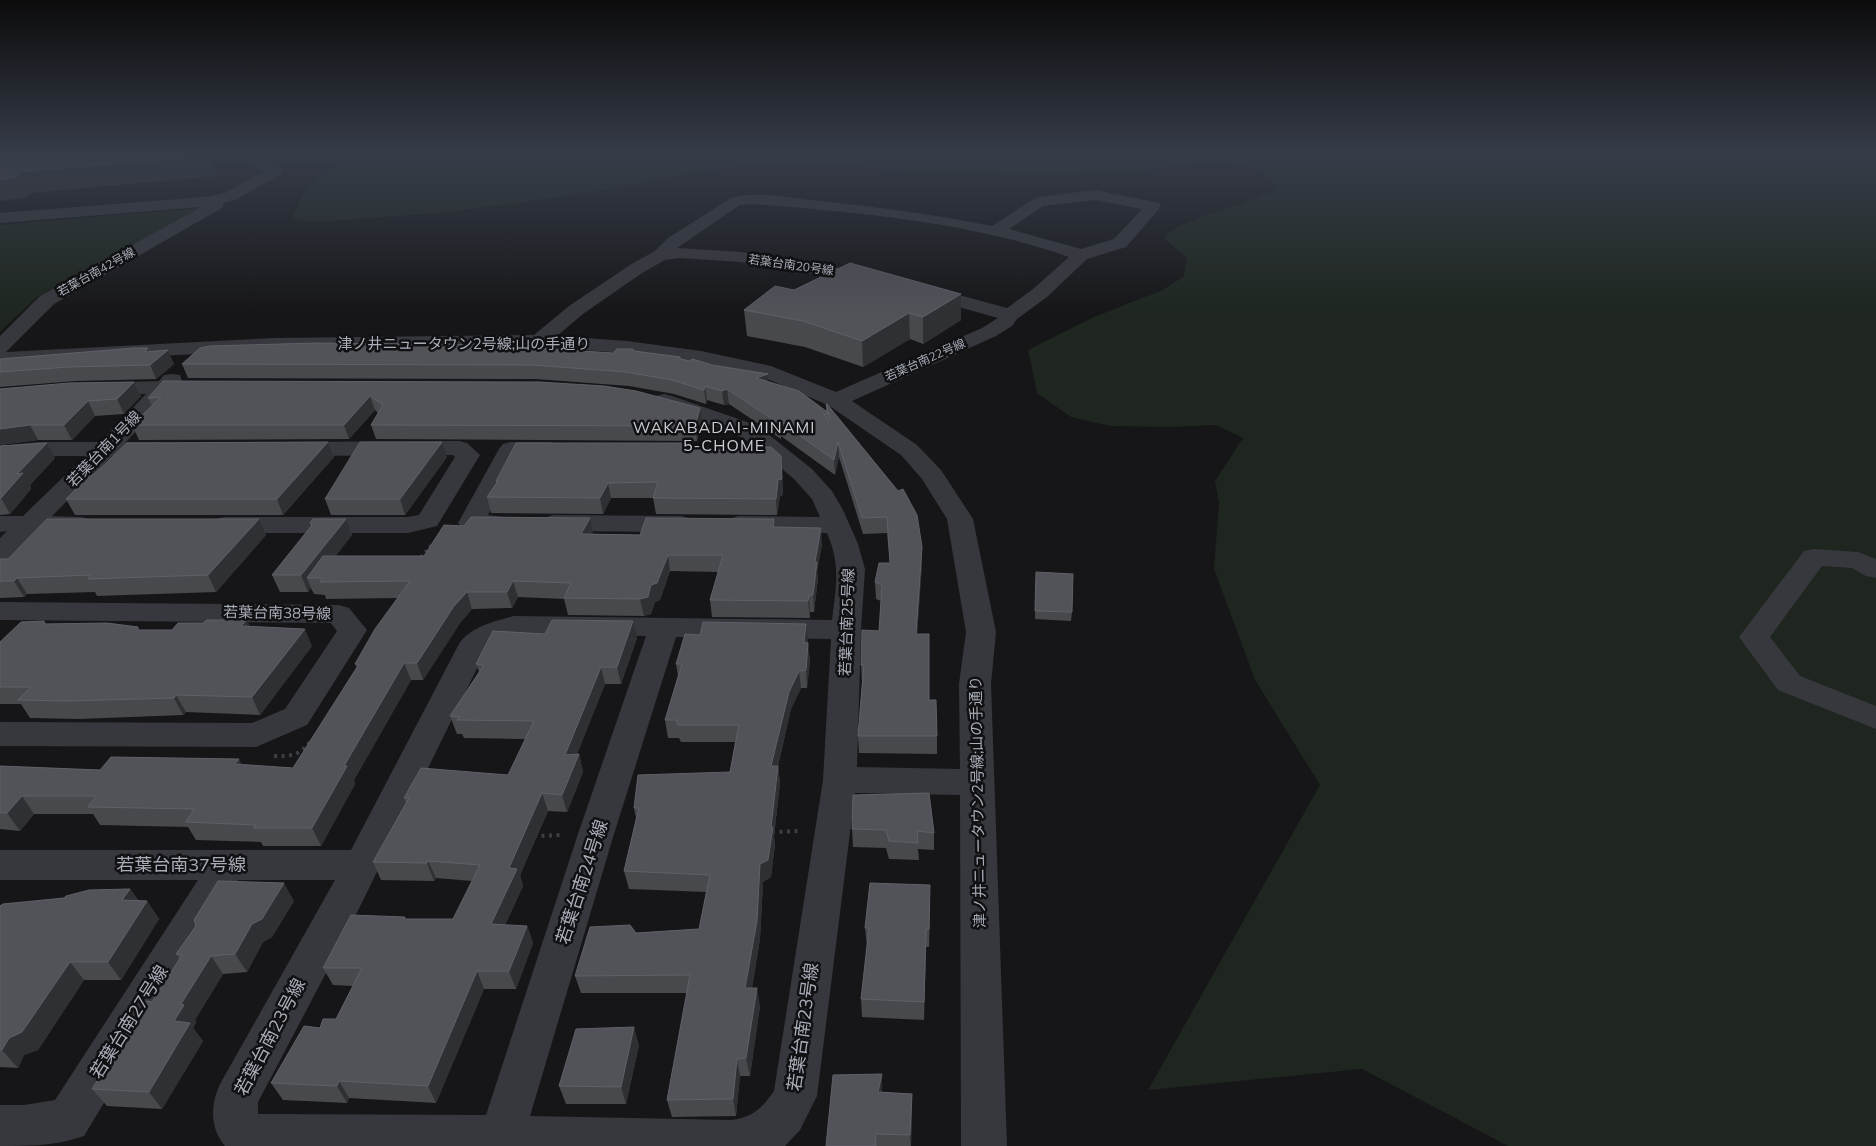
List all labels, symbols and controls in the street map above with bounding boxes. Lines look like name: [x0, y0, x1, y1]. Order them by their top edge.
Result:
street label: 若葉台南42号線: [54, 244, 137, 299]
street label: 若葉台南20号線: [747, 251, 835, 278]
street label: 津ノ井ニュータウン2号線;山の手通り: [338, 334, 590, 353]
street label: 若葉台南22号線: [882, 335, 967, 384]
street label: 若葉台南1号線: [62, 406, 145, 491]
district label: WAKABADAI-MINAMI 5-CHOME: [633, 417, 815, 455]
street label: 若葉台南25号線: [835, 568, 858, 676]
street label: 若葉台南38号線: [223, 602, 331, 623]
street label: 津ノ井ニュータウン2号線;山の手通り: [966, 676, 989, 928]
street label: 若葉台南24号線: [551, 817, 612, 947]
street label: 若葉台南37号線: [116, 853, 246, 876]
street label: 若葉台南27号線: [84, 961, 173, 1083]
street label: 若葉台南23号線: [782, 961, 823, 1093]
street label: 若葉台南23号線: [229, 974, 310, 1099]

